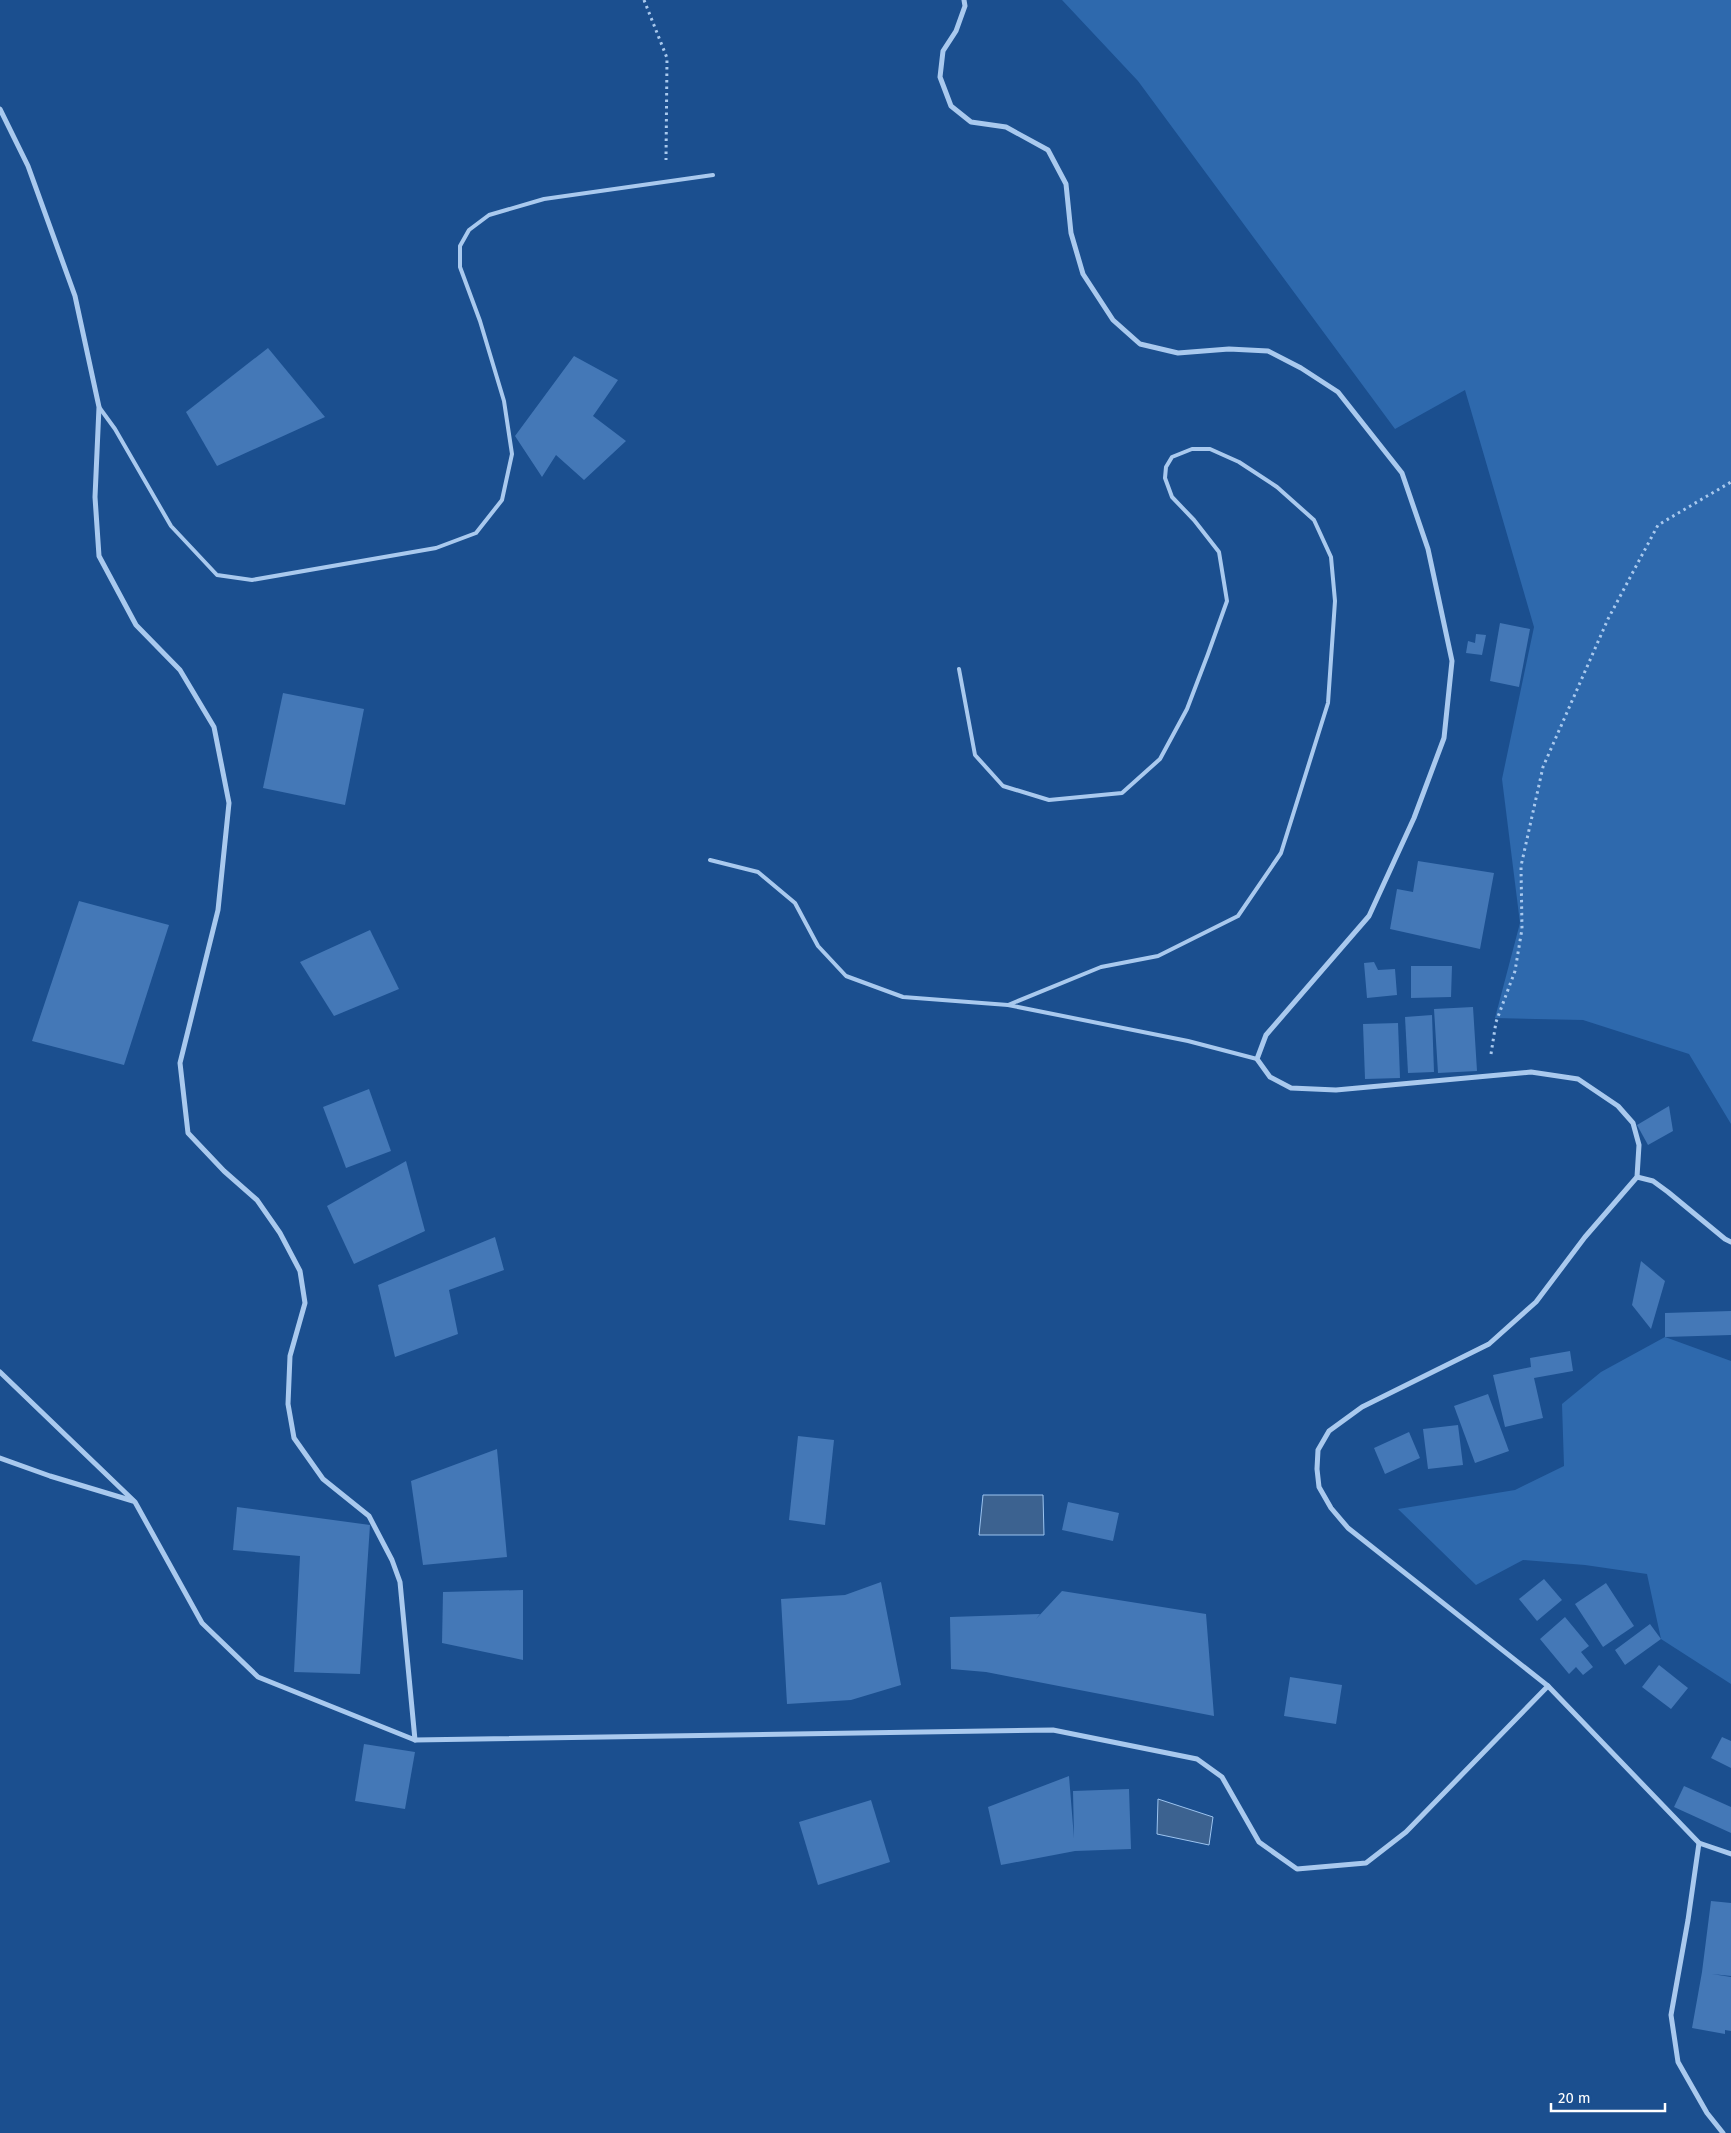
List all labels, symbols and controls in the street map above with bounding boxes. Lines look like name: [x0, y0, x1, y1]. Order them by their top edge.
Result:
scale bar: [1551, 2080, 1665, 2112]
text: 20 m: [1558, 2089, 1591, 2107]

